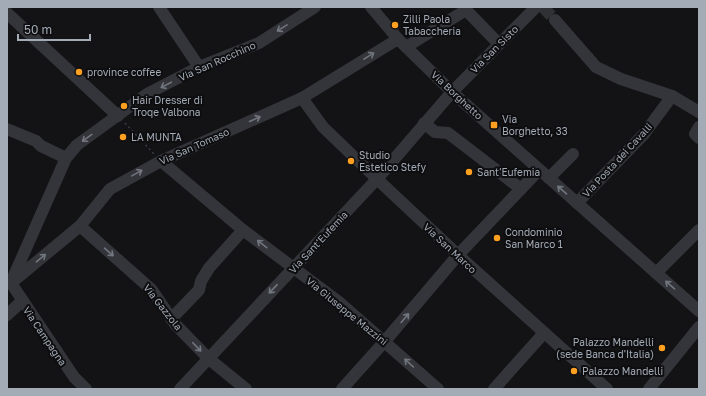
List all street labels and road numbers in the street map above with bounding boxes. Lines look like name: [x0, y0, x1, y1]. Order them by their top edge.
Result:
street label: Via San Sisto: [468, 23, 520, 75]
street label: Via San Rocchino: [177, 39, 257, 83]
street label: Via Borghetto: [429, 68, 485, 122]
street label: Via Posta dei Cavalli: [580, 120, 654, 200]
street label: Via San Tomaso: [157, 125, 231, 167]
street label: Via Sant'Eufemia: [286, 208, 350, 276]
street label: Via San Marco: [421, 221, 479, 275]
street label: Via Giuseppe Mazzini: [304, 275, 390, 347]
street label: Via Gazzola: [141, 281, 185, 333]
street label: Via Campagna: [21, 304, 69, 368]

